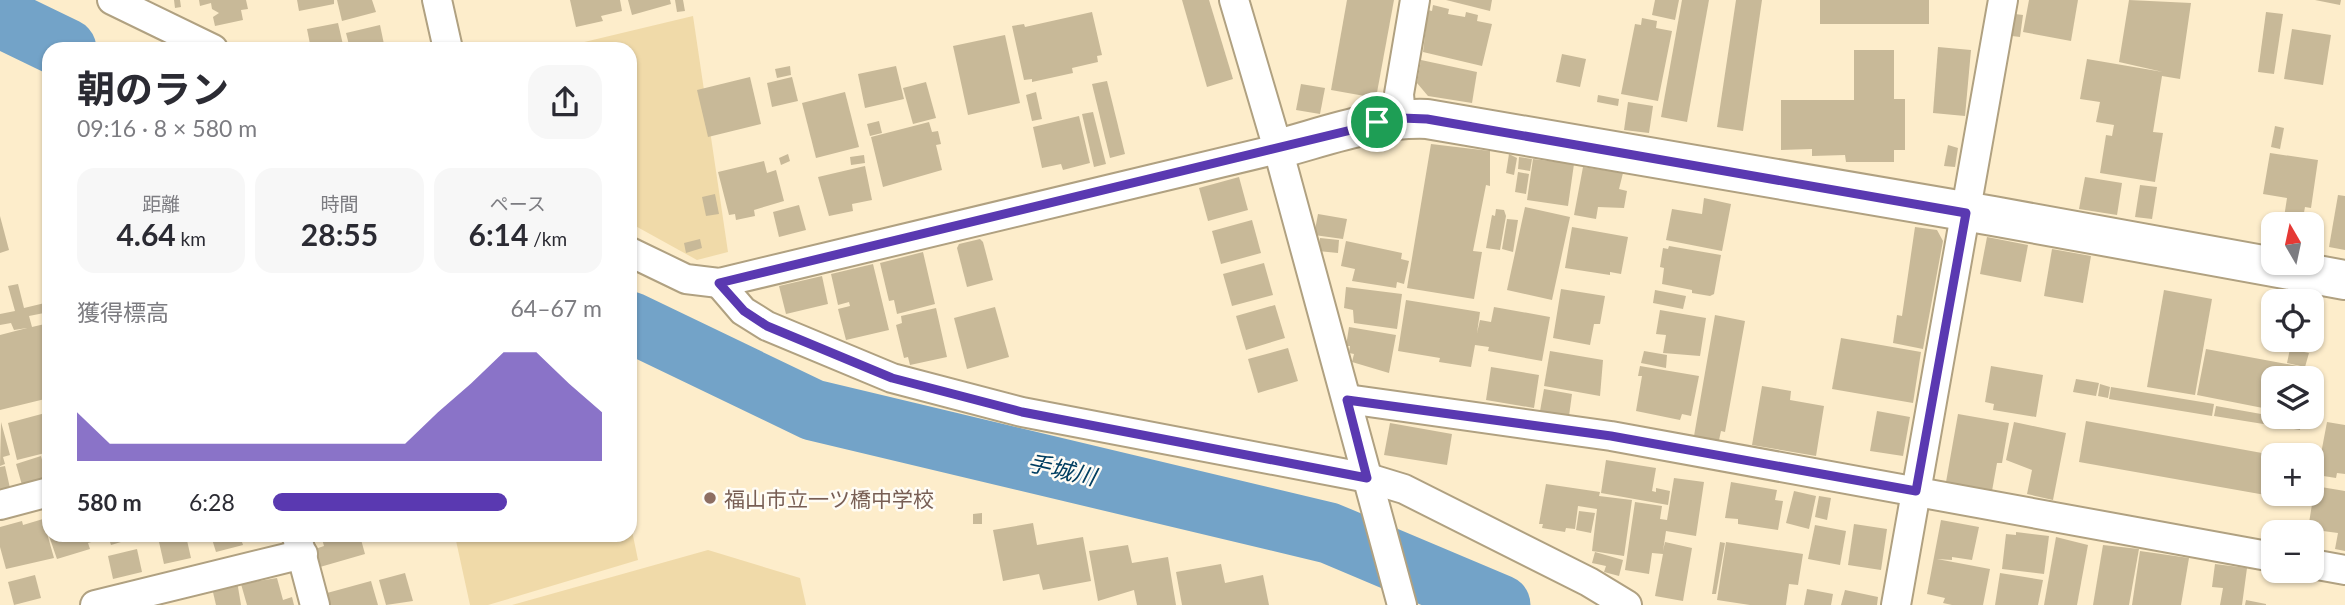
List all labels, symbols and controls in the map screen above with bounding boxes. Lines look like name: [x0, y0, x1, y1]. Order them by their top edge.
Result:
text: 朝のラン: [77, 65, 229, 111]
button: share: [528, 65, 602, 139]
pin: [1347, 92, 1407, 152]
icon: arrive: [1358, 103, 1396, 141]
text: 09:16 · 8 × 580 m: [77, 114, 257, 142]
text: 距離: [142, 192, 180, 215]
text: 時間: [320, 192, 359, 215]
text: ペース: [490, 192, 546, 215]
north arrow: [2261, 212, 2324, 275]
map controls: [2261, 212, 2324, 583]
text: 4.64: [116, 216, 176, 252]
text: 28:55: [301, 216, 378, 252]
text: 6:14: [468, 216, 528, 252]
text: km: [176, 227, 206, 250]
text: /km: [528, 227, 567, 250]
button: locate: [2261, 289, 2324, 352]
text: 64–67 m: [510, 294, 602, 322]
text: 獲得標高: [77, 298, 169, 326]
button: layers: [2261, 366, 2324, 429]
button: +: [2261, 443, 2324, 506]
water label: 手城川: [1025, 448, 1102, 491]
place label: 福山市立一ツ橋中学校: [724, 486, 934, 511]
text: 580 m: [77, 488, 142, 516]
text: 6:28: [189, 488, 235, 516]
marker: 福山市立一ツ橋中学校: [702, 490, 718, 506]
button: −: [2261, 520, 2324, 583]

